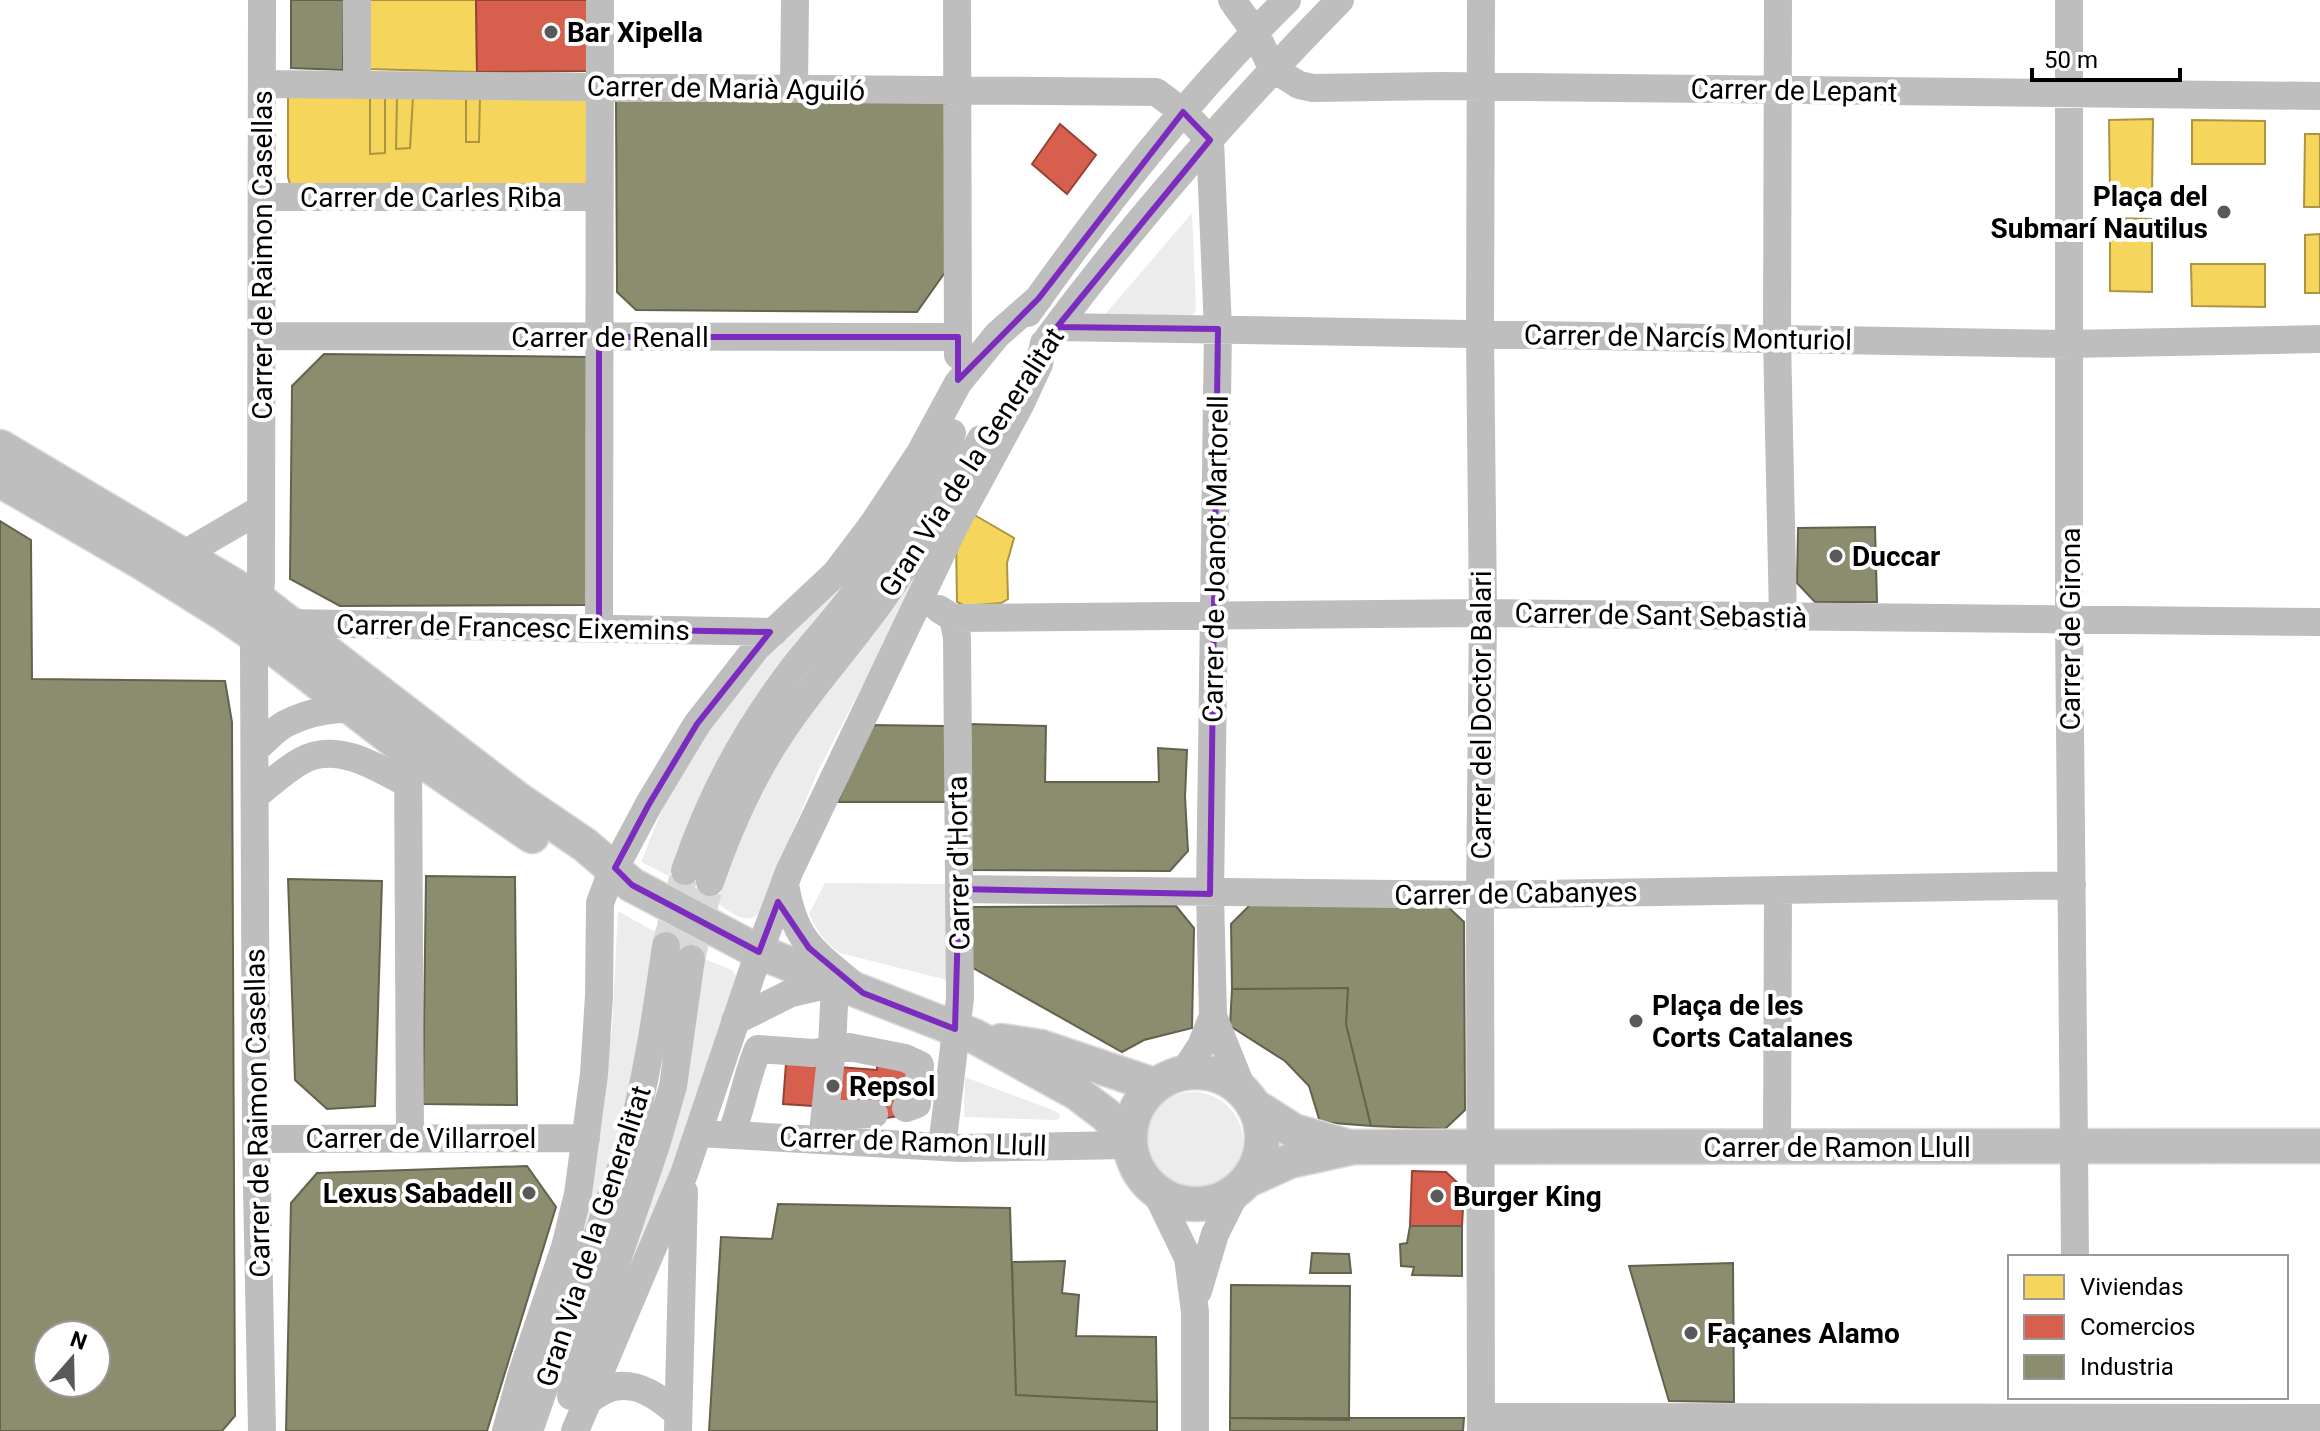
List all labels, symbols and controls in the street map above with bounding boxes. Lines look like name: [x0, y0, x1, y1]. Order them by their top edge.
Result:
place label: Bar Xipella: [567, 16, 703, 49]
marker: Bar Xipella: [542, 23, 560, 41]
scale bar: [2032, 32, 2180, 82]
text: 50 m: [2044, 46, 2098, 74]
street label: Carrer de Marià Aguiló: [587, 70, 865, 107]
street label: Carrer de Lepant: [1690, 72, 1898, 109]
street label: Carrer de Raimon Casellas: [246, 90, 279, 420]
place label: Plaça del Submarí Nautilus: [1990, 180, 2208, 245]
street label: Carrer de Carles Riba: [300, 181, 562, 214]
marker: Plaça del Submarí Nautilus: [2215, 203, 2233, 221]
street label: Carrer de Narcís Monturiol: [1524, 318, 1852, 357]
street label: Carrer de Renall: [511, 321, 709, 354]
street label: Gran Via de la Generalitat: [872, 321, 1071, 603]
street label: Carrer de Joanot Martorell: [1196, 395, 1235, 723]
street label: Carrer de Girona: [2054, 528, 2087, 730]
place label: Duccar: [1852, 540, 1940, 573]
marker: Duccar: [1827, 547, 1845, 565]
street label: Carrer del Doctor Balari: [1465, 570, 1498, 860]
street label: Carrer de Sant Sebastià: [1514, 596, 1808, 635]
street label: Carrer de Francesc Eixemins: [336, 608, 690, 647]
street label: Carrer d'Horta: [940, 775, 977, 951]
street label: Carrer de Cabanyes: [1394, 875, 1638, 912]
street label: Carrer de Raimon Casellas: [238, 948, 277, 1278]
place label: Plaça de les Corts Catalanes: [1652, 989, 1853, 1054]
marker: Plaça de les Corts Catalanes: [1627, 1012, 1645, 1030]
place label: Repsol: [849, 1070, 935, 1103]
marker: Repsol: [824, 1077, 842, 1095]
street label: Gran Via de la Generalitat: [529, 1081, 658, 1391]
street label: Carrer de Ramon Llull: [779, 1120, 1047, 1163]
street label: Carrer de Villarroel: [306, 1122, 536, 1155]
street label: Carrer de Ramon Llull: [1703, 1131, 1971, 1164]
place label: Lexus Sabadell: [323, 1177, 513, 1210]
place label: Burger King: [1453, 1180, 1602, 1213]
marker: Lexus Sabadell: [520, 1184, 538, 1202]
marker: Burger King: [1428, 1187, 1446, 1205]
legend: [2008, 1255, 2288, 1399]
text: Viviendas: [2080, 1273, 2184, 1301]
text: Comercios: [2080, 1313, 2195, 1341]
place label: Façanes Alamo: [1707, 1317, 1900, 1350]
north arrow: [32, 1319, 112, 1399]
marker: Façanes Alamo: [1682, 1324, 1700, 1342]
text: N: [67, 1326, 90, 1355]
text: Industria: [2080, 1353, 2174, 1381]

